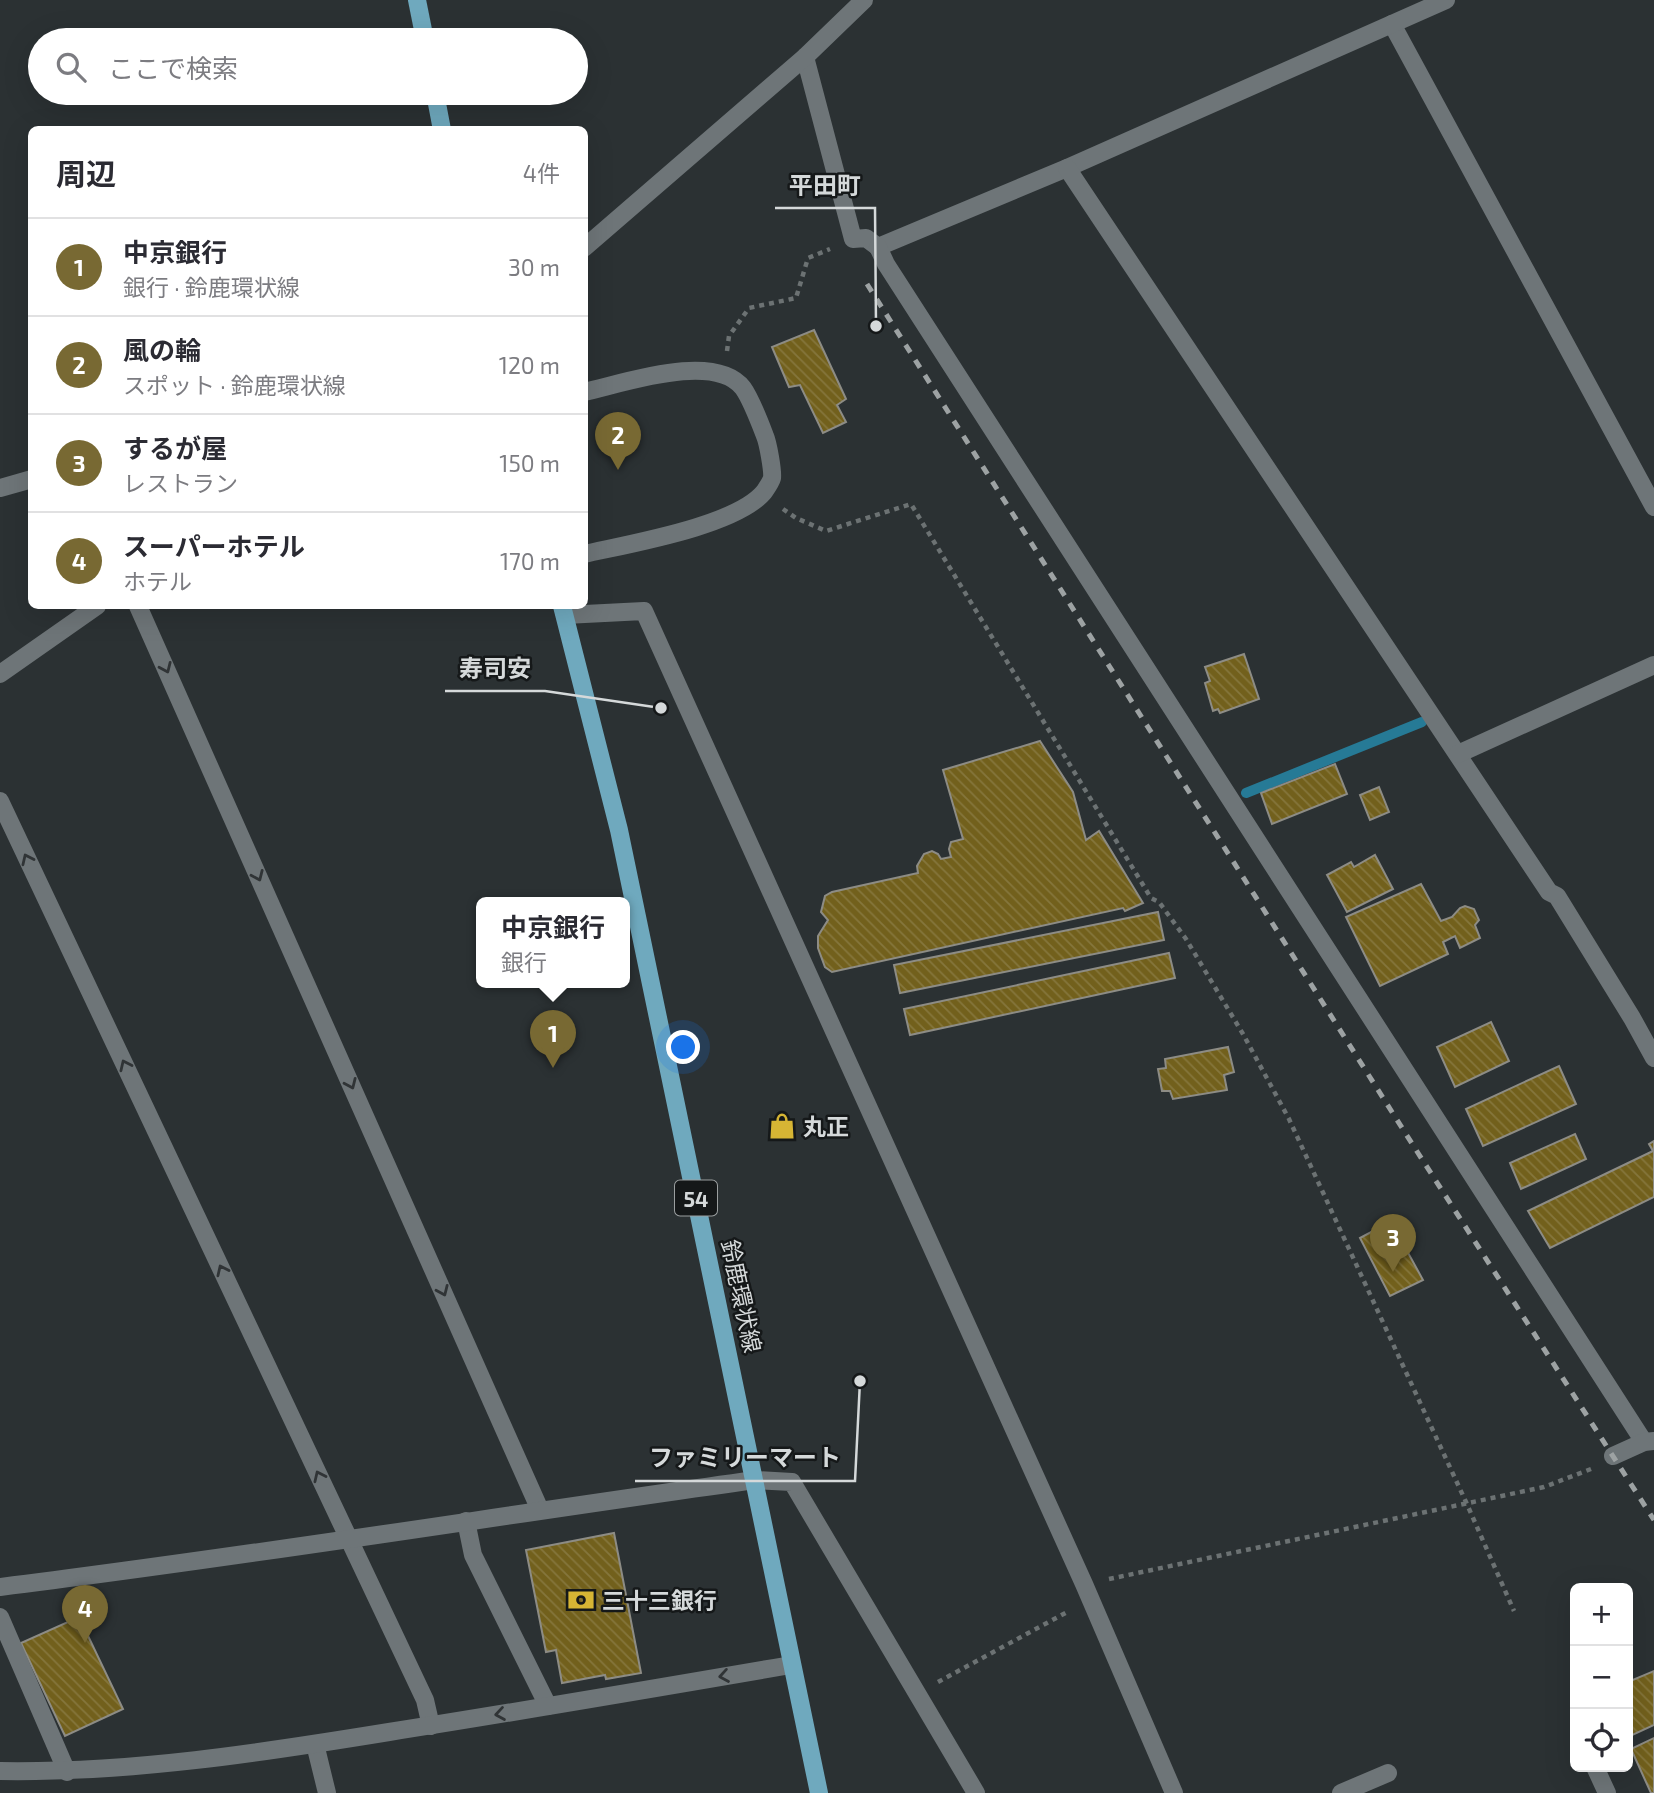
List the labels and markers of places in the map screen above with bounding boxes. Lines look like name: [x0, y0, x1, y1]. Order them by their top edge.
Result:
callout: 平田町: [775, 163, 875, 208]
pin: 2: [595, 412, 641, 470]
callout: 寿司安: [445, 646, 545, 691]
pin: 1: [530, 1010, 576, 1068]
shop icon: 丸正: [767, 1111, 797, 1141]
place label: 丸正: [803, 1112, 849, 1140]
pin: 3: [1370, 1214, 1416, 1272]
callout: ファミリーマート: [635, 1436, 855, 1481]
pin: 4: [62, 1585, 108, 1643]
bank icon: 三十三銀行: [566, 1585, 596, 1615]
place label: 三十三銀行: [602, 1586, 717, 1614]

